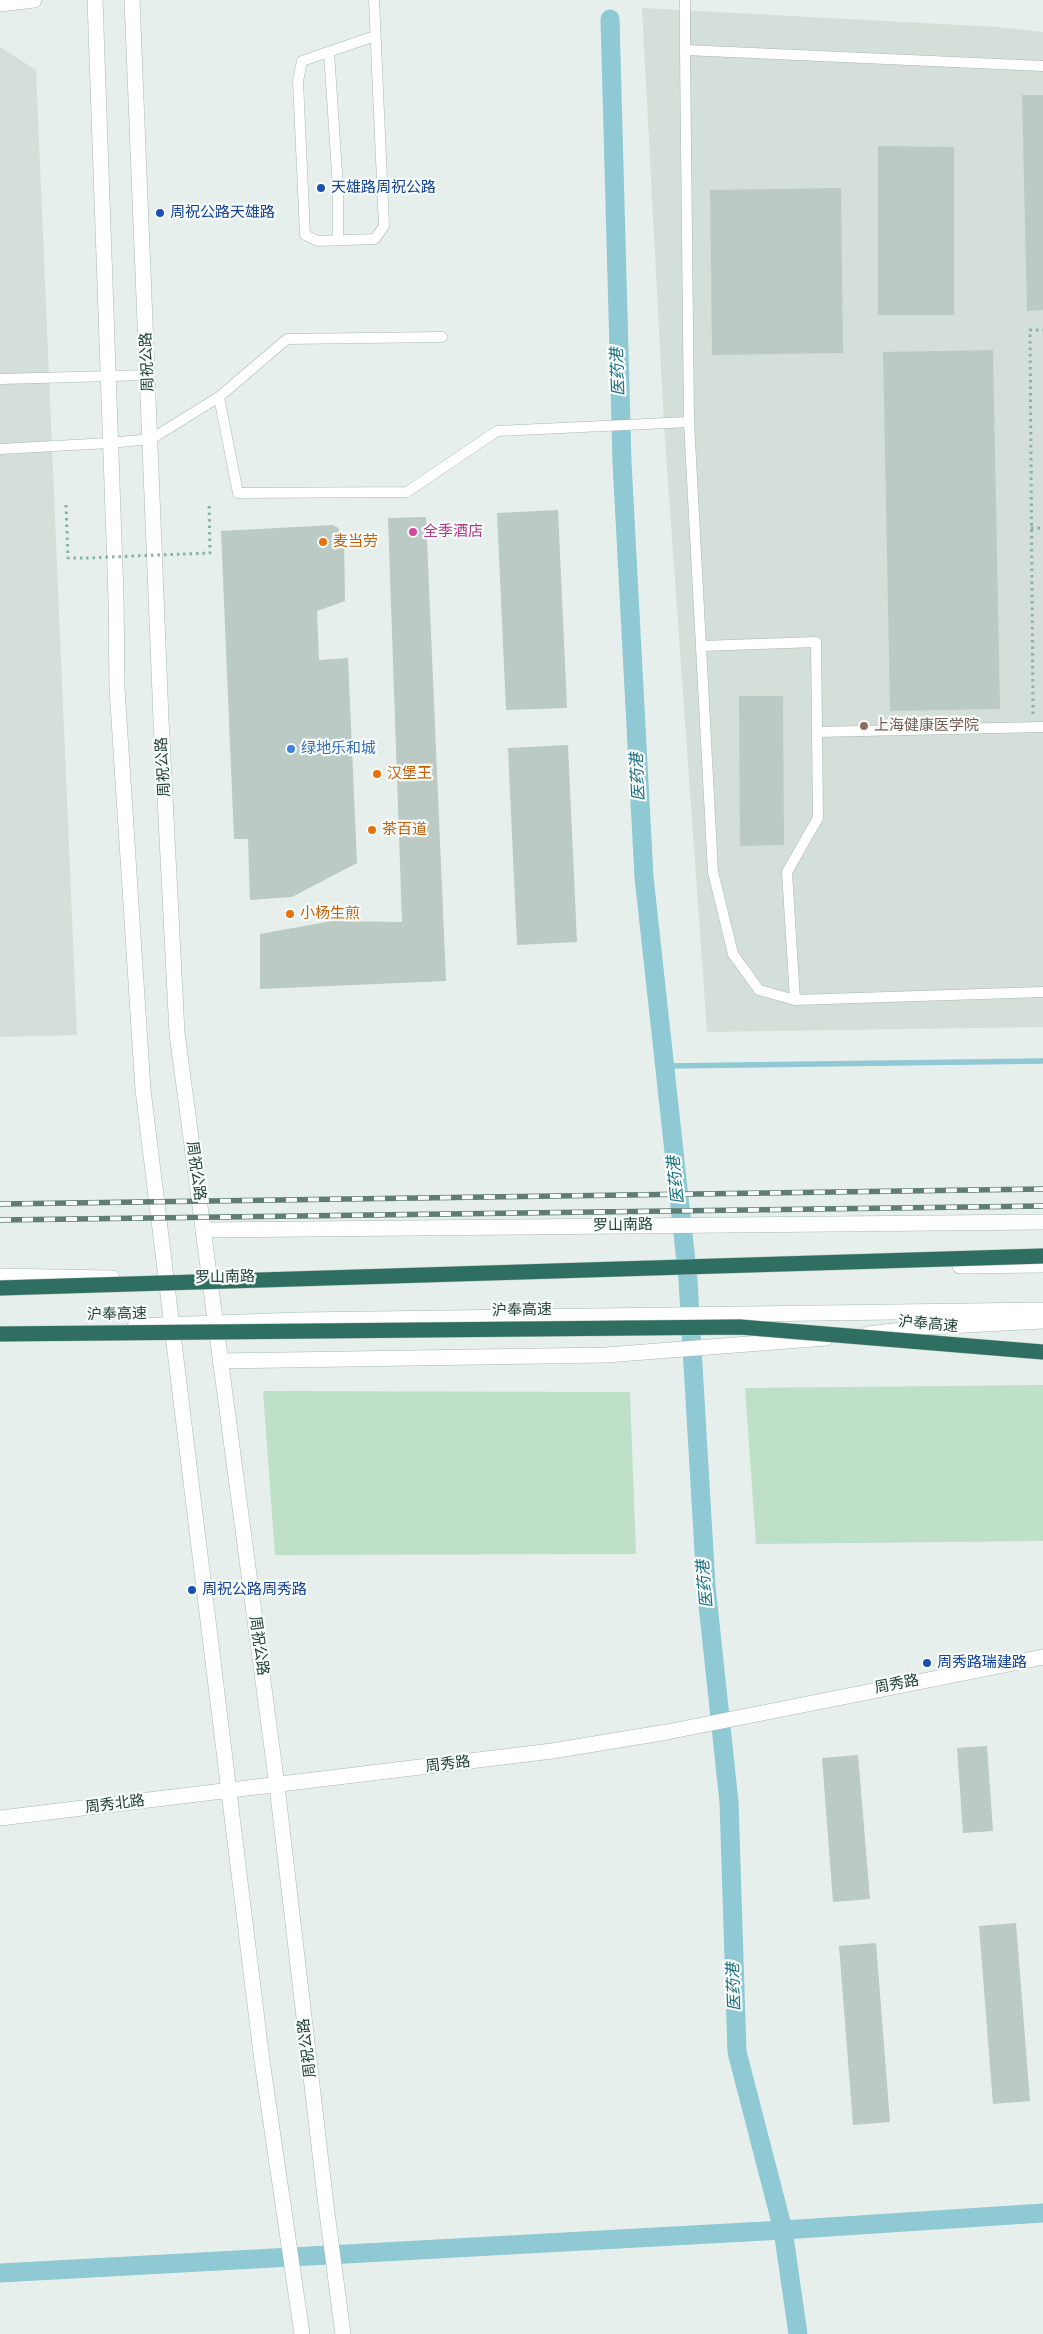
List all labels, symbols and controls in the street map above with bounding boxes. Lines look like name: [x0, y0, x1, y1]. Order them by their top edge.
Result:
place label: 天雄路周祝公路: [331, 179, 436, 197]
marker: 天雄路周祝公路: [315, 182, 327, 194]
place label: 周祝公路天雄路: [170, 204, 275, 222]
marker: 周祝公路天雄路: [154, 207, 166, 219]
street label: 周祝公路: [138, 332, 158, 392]
water label: 医药港: [609, 348, 629, 396]
place label: 全季酒店: [423, 523, 483, 541]
marker: 全季酒店: [407, 526, 419, 538]
place label: 麦当劳: [333, 533, 378, 551]
marker: 麦当劳: [317, 536, 329, 548]
place label: 上海健康医学院: [874, 717, 979, 735]
marker: 上海健康医学院: [858, 720, 870, 732]
street label: 周祝公路: [153, 737, 175, 797]
place label: 绿地乐和城: [301, 740, 376, 758]
marker: 绿地乐和城: [285, 743, 297, 755]
water label: 医药港: [628, 753, 650, 801]
place label: 汉堡王: [387, 765, 432, 783]
marker: 汉堡王: [371, 768, 383, 780]
place label: 茶百道: [382, 821, 427, 839]
marker: 茶百道: [366, 824, 378, 836]
place label: 小杨生煎: [300, 905, 360, 923]
marker: 小杨生煎: [284, 908, 296, 920]
street label: 周祝公路: [182, 1140, 208, 1202]
water label: 医药港: [665, 1155, 689, 1205]
street label: 罗山南路: [593, 1216, 653, 1236]
street label: 罗山南路: [195, 1268, 255, 1288]
street label: 沪奉高速: [492, 1301, 552, 1321]
street label: 沪奉高速: [87, 1305, 147, 1325]
street label: 沪奉高速: [897, 1313, 959, 1337]
water label: 医药港: [694, 1559, 718, 1609]
place label: 周祝公路周秀路: [202, 1581, 307, 1599]
marker: 周祝公路周秀路: [186, 1584, 198, 1596]
street label: 周祝公路: [245, 1615, 271, 1677]
place label: 周秀路瑞建路: [937, 1654, 1027, 1672]
marker: 周秀路瑞建路: [921, 1657, 933, 1669]
street label: 周秀路: [873, 1672, 921, 1698]
street label: 周秀路: [425, 1753, 471, 1777]
street label: 周秀北路: [84, 1792, 146, 1818]
water label: 医药港: [725, 1963, 745, 2011]
street label: 周祝公路: [295, 2017, 321, 2079]

